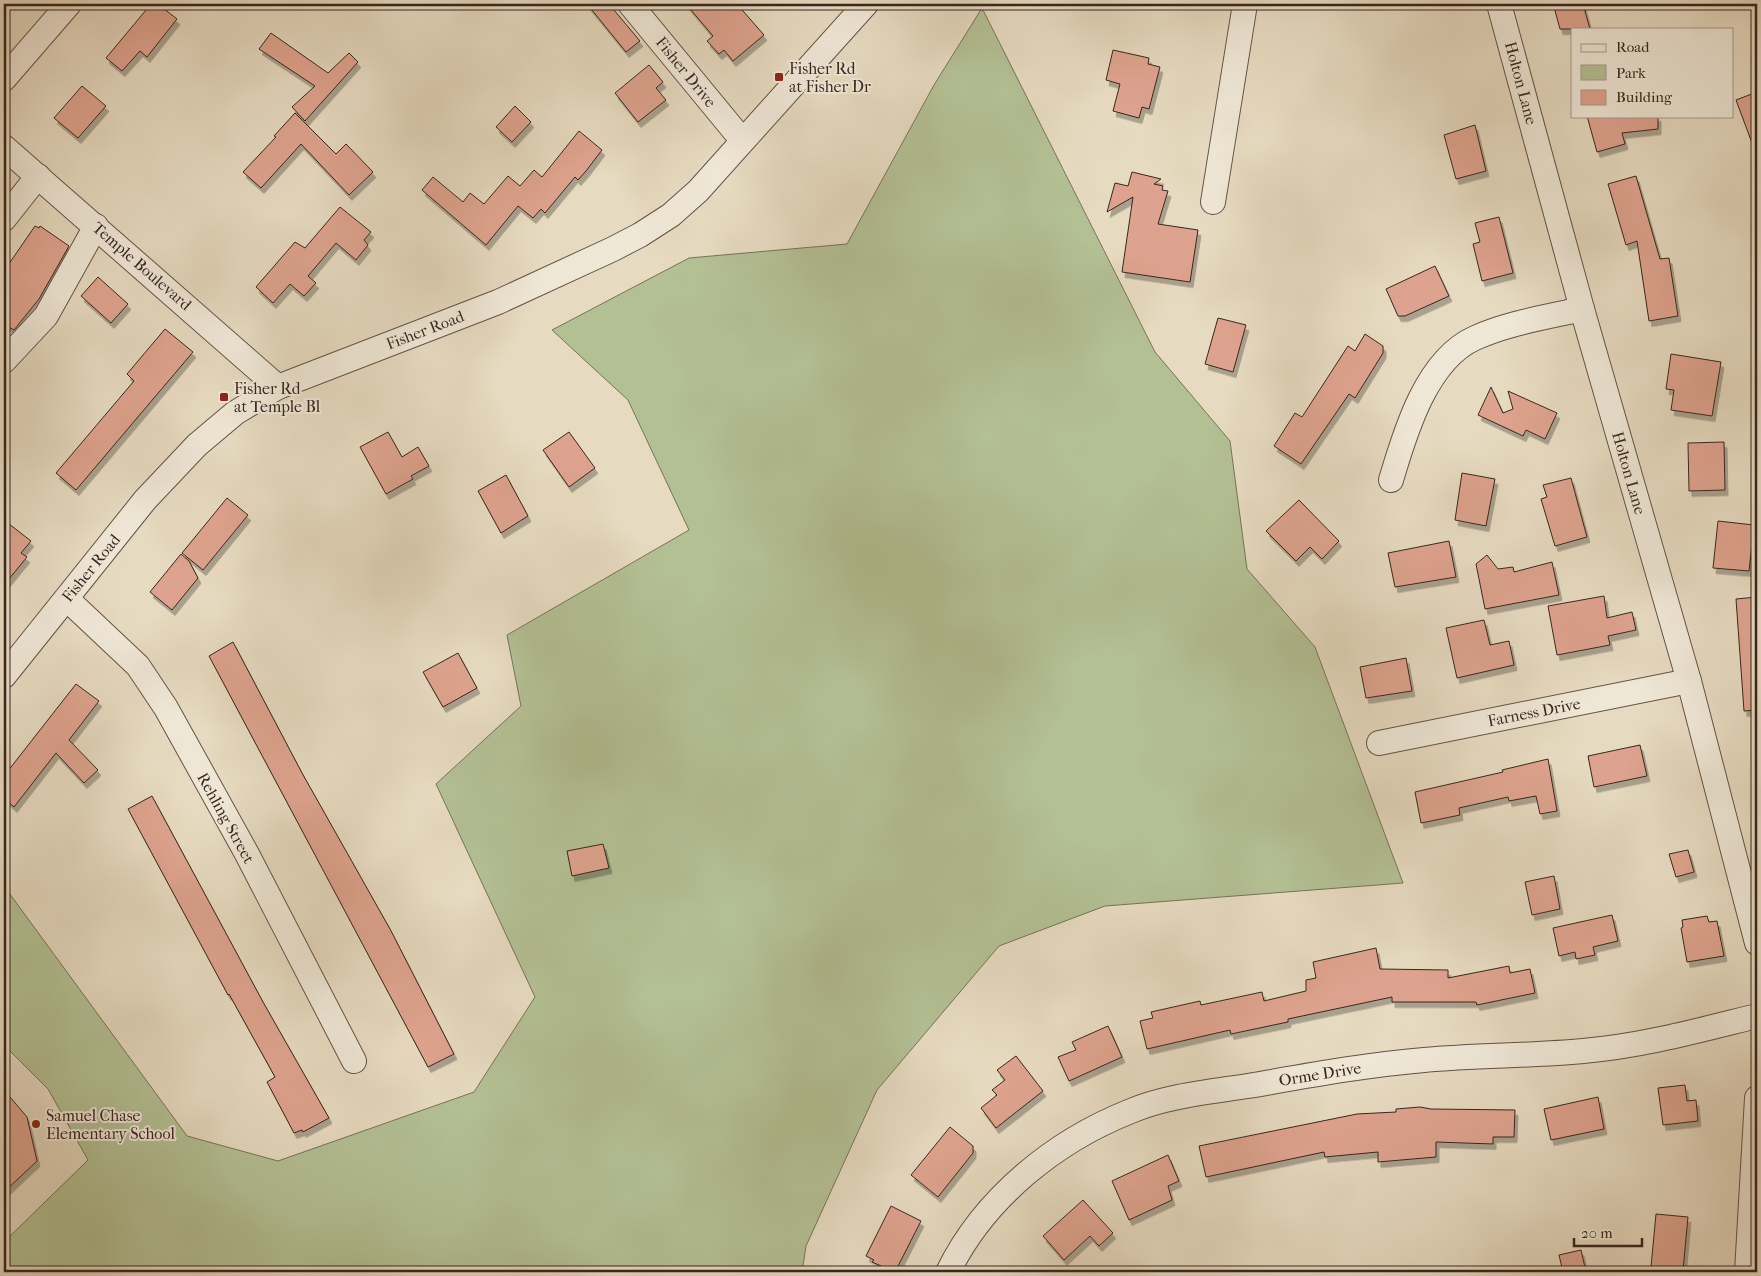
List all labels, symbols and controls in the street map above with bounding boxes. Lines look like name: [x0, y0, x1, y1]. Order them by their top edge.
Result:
legend: [1571, 28, 1734, 118]
street label: Fisher Drive: [652, 33, 720, 111]
text: Road: [1616, 38, 1650, 56]
street label: Holton Lane: [1501, 39, 1541, 127]
place label: Fisher Rd at Fisher Dr: [789, 59, 871, 96]
text: Park: [1616, 64, 1646, 82]
marker: Fisher Rd at Fisher Dr: [773, 71, 785, 83]
text: Building: [1616, 88, 1673, 106]
street label: Temple Boulevard: [89, 218, 196, 314]
street label: Fisher Road: [383, 306, 467, 354]
place label: Fisher Rd at Temple Bl: [234, 379, 321, 416]
marker: Fisher Rd at Temple Bl: [218, 391, 230, 403]
street label: Holton Lane: [1608, 429, 1650, 517]
street label: Fisher Road: [58, 530, 124, 606]
street label: Farness Drive: [1486, 694, 1582, 730]
street label: Rehling Street: [193, 769, 259, 867]
street label: Orme Drive: [1277, 1058, 1363, 1090]
place label: Samuel Chase Elementary School: [46, 1106, 175, 1143]
marker: Samuel Chase Elementary School: [30, 1118, 42, 1130]
scale bar: [1574, 1216, 1641, 1248]
text: 20 m: [1581, 1224, 1613, 1242]

